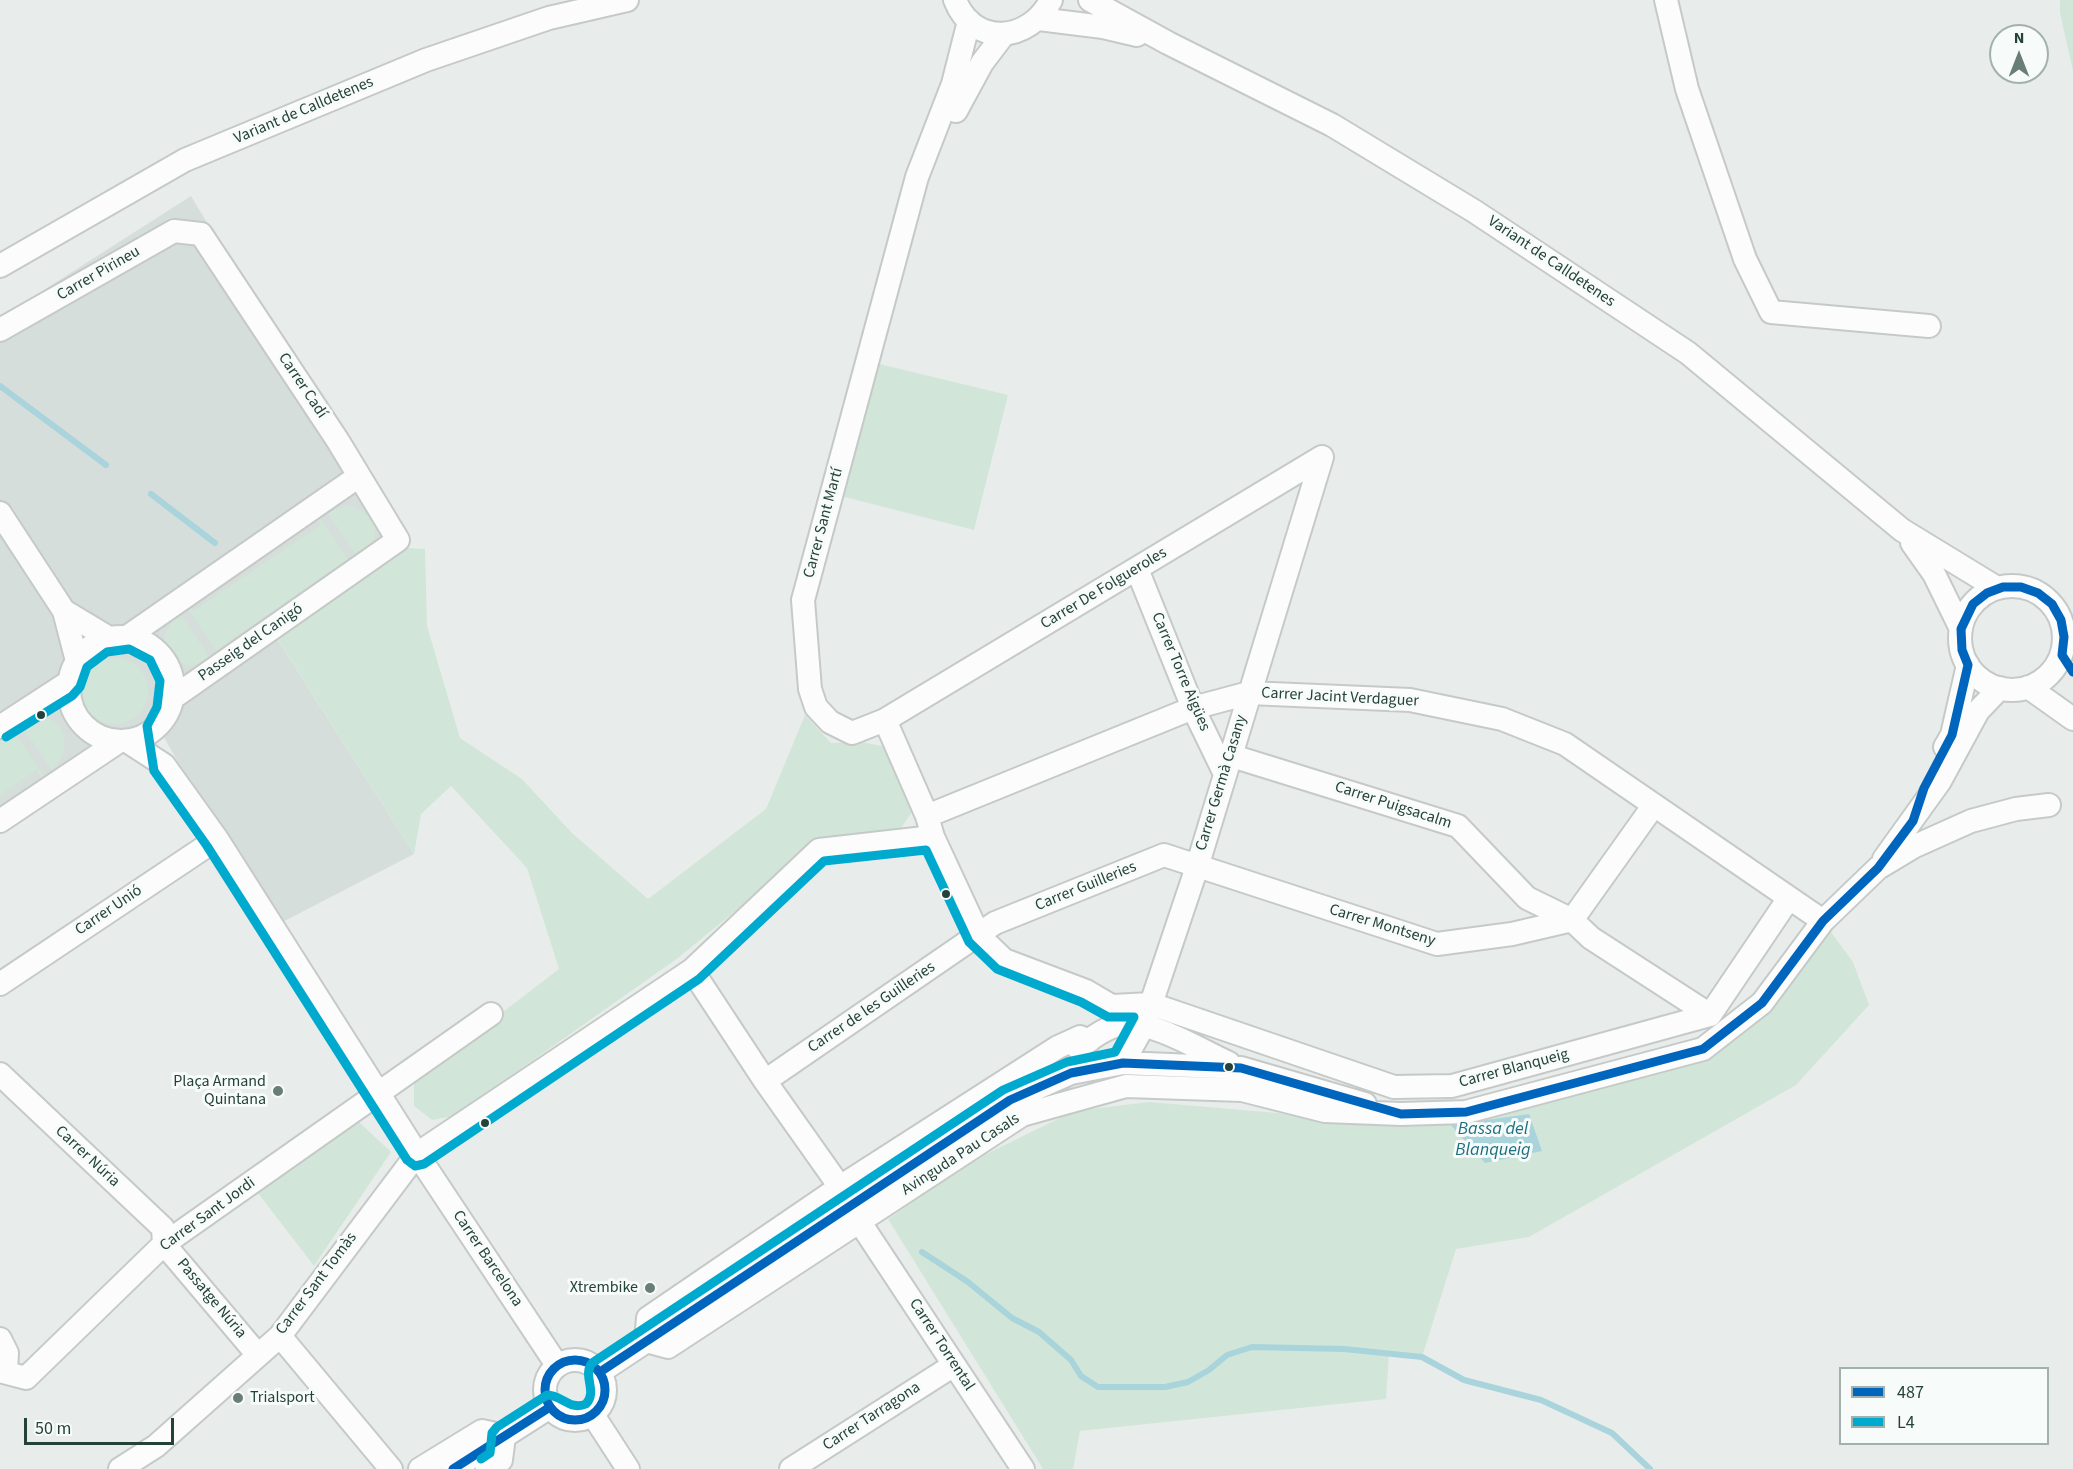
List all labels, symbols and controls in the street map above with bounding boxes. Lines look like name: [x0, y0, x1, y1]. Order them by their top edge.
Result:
north arrow: [1989, 24, 2049, 84]
text: N: [2014, 27, 2024, 49]
street label: Variant de Calldetenes: [231, 73, 377, 149]
street label: Variant de Calldetenes: [1484, 212, 1618, 312]
street label: Carrer Pirineu: [54, 243, 144, 305]
street label: Carrer Cadí: [273, 350, 331, 422]
street label: Carrer Sant Martí: [800, 466, 848, 580]
street label: Carrer De Folgueroles: [1037, 544, 1171, 634]
street label: Passeig del Canigó: [195, 600, 307, 686]
street label: Carrer Torre Aigües: [1146, 610, 1214, 734]
street label: Carrer Jacint Verdaguer: [1261, 684, 1419, 712]
unlabelled marker: [35, 709, 47, 721]
street label: Carrer Germà Casany: [1192, 713, 1252, 853]
street label: Carrer Puigsacalm: [1332, 778, 1454, 834]
street label: Carrer Guilleries: [1033, 858, 1139, 916]
street label: Carrer Unió: [72, 882, 146, 940]
unlabelled marker: [940, 888, 952, 900]
street label: Carrer Montseny: [1327, 901, 1437, 951]
street label: Carrer de les Guilleries: [805, 958, 939, 1058]
street label: Carrer Blanqueig: [1457, 1045, 1571, 1093]
unlabelled marker: [1223, 1061, 1235, 1073]
place label: Plaça Armand Quintana: [173, 1072, 266, 1110]
marker: Plaça Armand Quintana: [271, 1084, 285, 1098]
street label: Avinguda Pau Casals: [898, 1110, 1024, 1200]
unlabelled marker: [479, 1117, 491, 1129]
water label: Bassa del Blanqueig: [1455, 1119, 1531, 1162]
street label: Carrer Núria: [51, 1122, 123, 1192]
street label: Carrer Sant Jordi: [157, 1174, 259, 1256]
street label: Carrer Barcelona: [448, 1207, 526, 1311]
street label: Carrer Sant Tomàs: [272, 1229, 362, 1339]
street label: Passatge Núria: [172, 1255, 250, 1343]
place label: Xtrembike: [570, 1278, 638, 1298]
marker: Xtrembike: [643, 1281, 657, 1295]
street label: Carrer Torrental: [904, 1295, 978, 1395]
legend: [1839, 1367, 2049, 1445]
street label: Carrer Tarragona: [820, 1378, 924, 1456]
text: 487: [1897, 1380, 1924, 1405]
place label: Trialsport: [250, 1388, 315, 1408]
marker: Trialsport: [231, 1391, 245, 1405]
scale bar: [27, 1406, 177, 1444]
text: L4: [1897, 1410, 1915, 1435]
text: 50 m: [35, 1416, 71, 1441]

